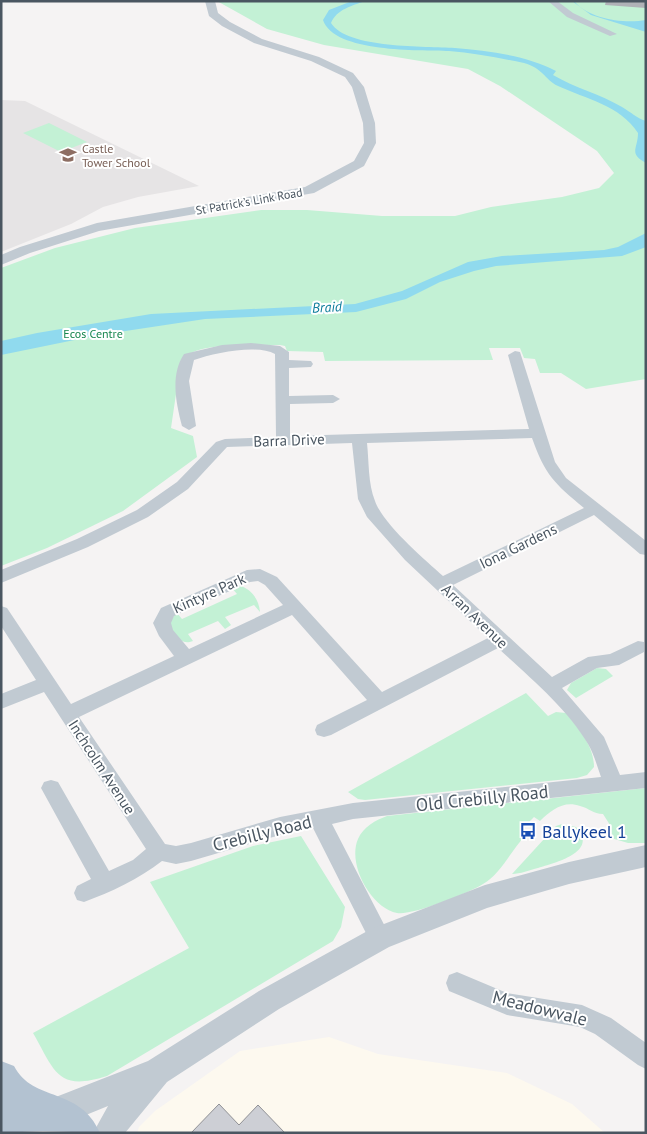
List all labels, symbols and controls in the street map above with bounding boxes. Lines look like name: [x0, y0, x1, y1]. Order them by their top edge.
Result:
place label: Castle Tower School: [82, 141, 151, 170]
school or university icon: Castle Tower School: [58, 145, 78, 165]
street label: St Patrick’s Link Road: [194, 184, 304, 218]
water label: Braid: [312, 297, 343, 317]
park label: Ecos Centre: [63, 326, 123, 341]
street label: Barra Drive: [253, 429, 325, 451]
street label: Iona Gardens: [476, 519, 560, 573]
street label: Kintyre Park: [170, 568, 249, 617]
street label: Arran Avenue: [438, 580, 512, 652]
street label: Inchcolm Avenue: [64, 716, 140, 818]
street label: Old Crebilly Road: [415, 780, 549, 816]
street label: Crebilly Road: [210, 810, 314, 856]
place label: Ballykeel 1: [542, 820, 627, 843]
bus stop icon: Ballykeel 1: [518, 821, 538, 841]
street label: Meadowvale: [490, 985, 590, 1031]

